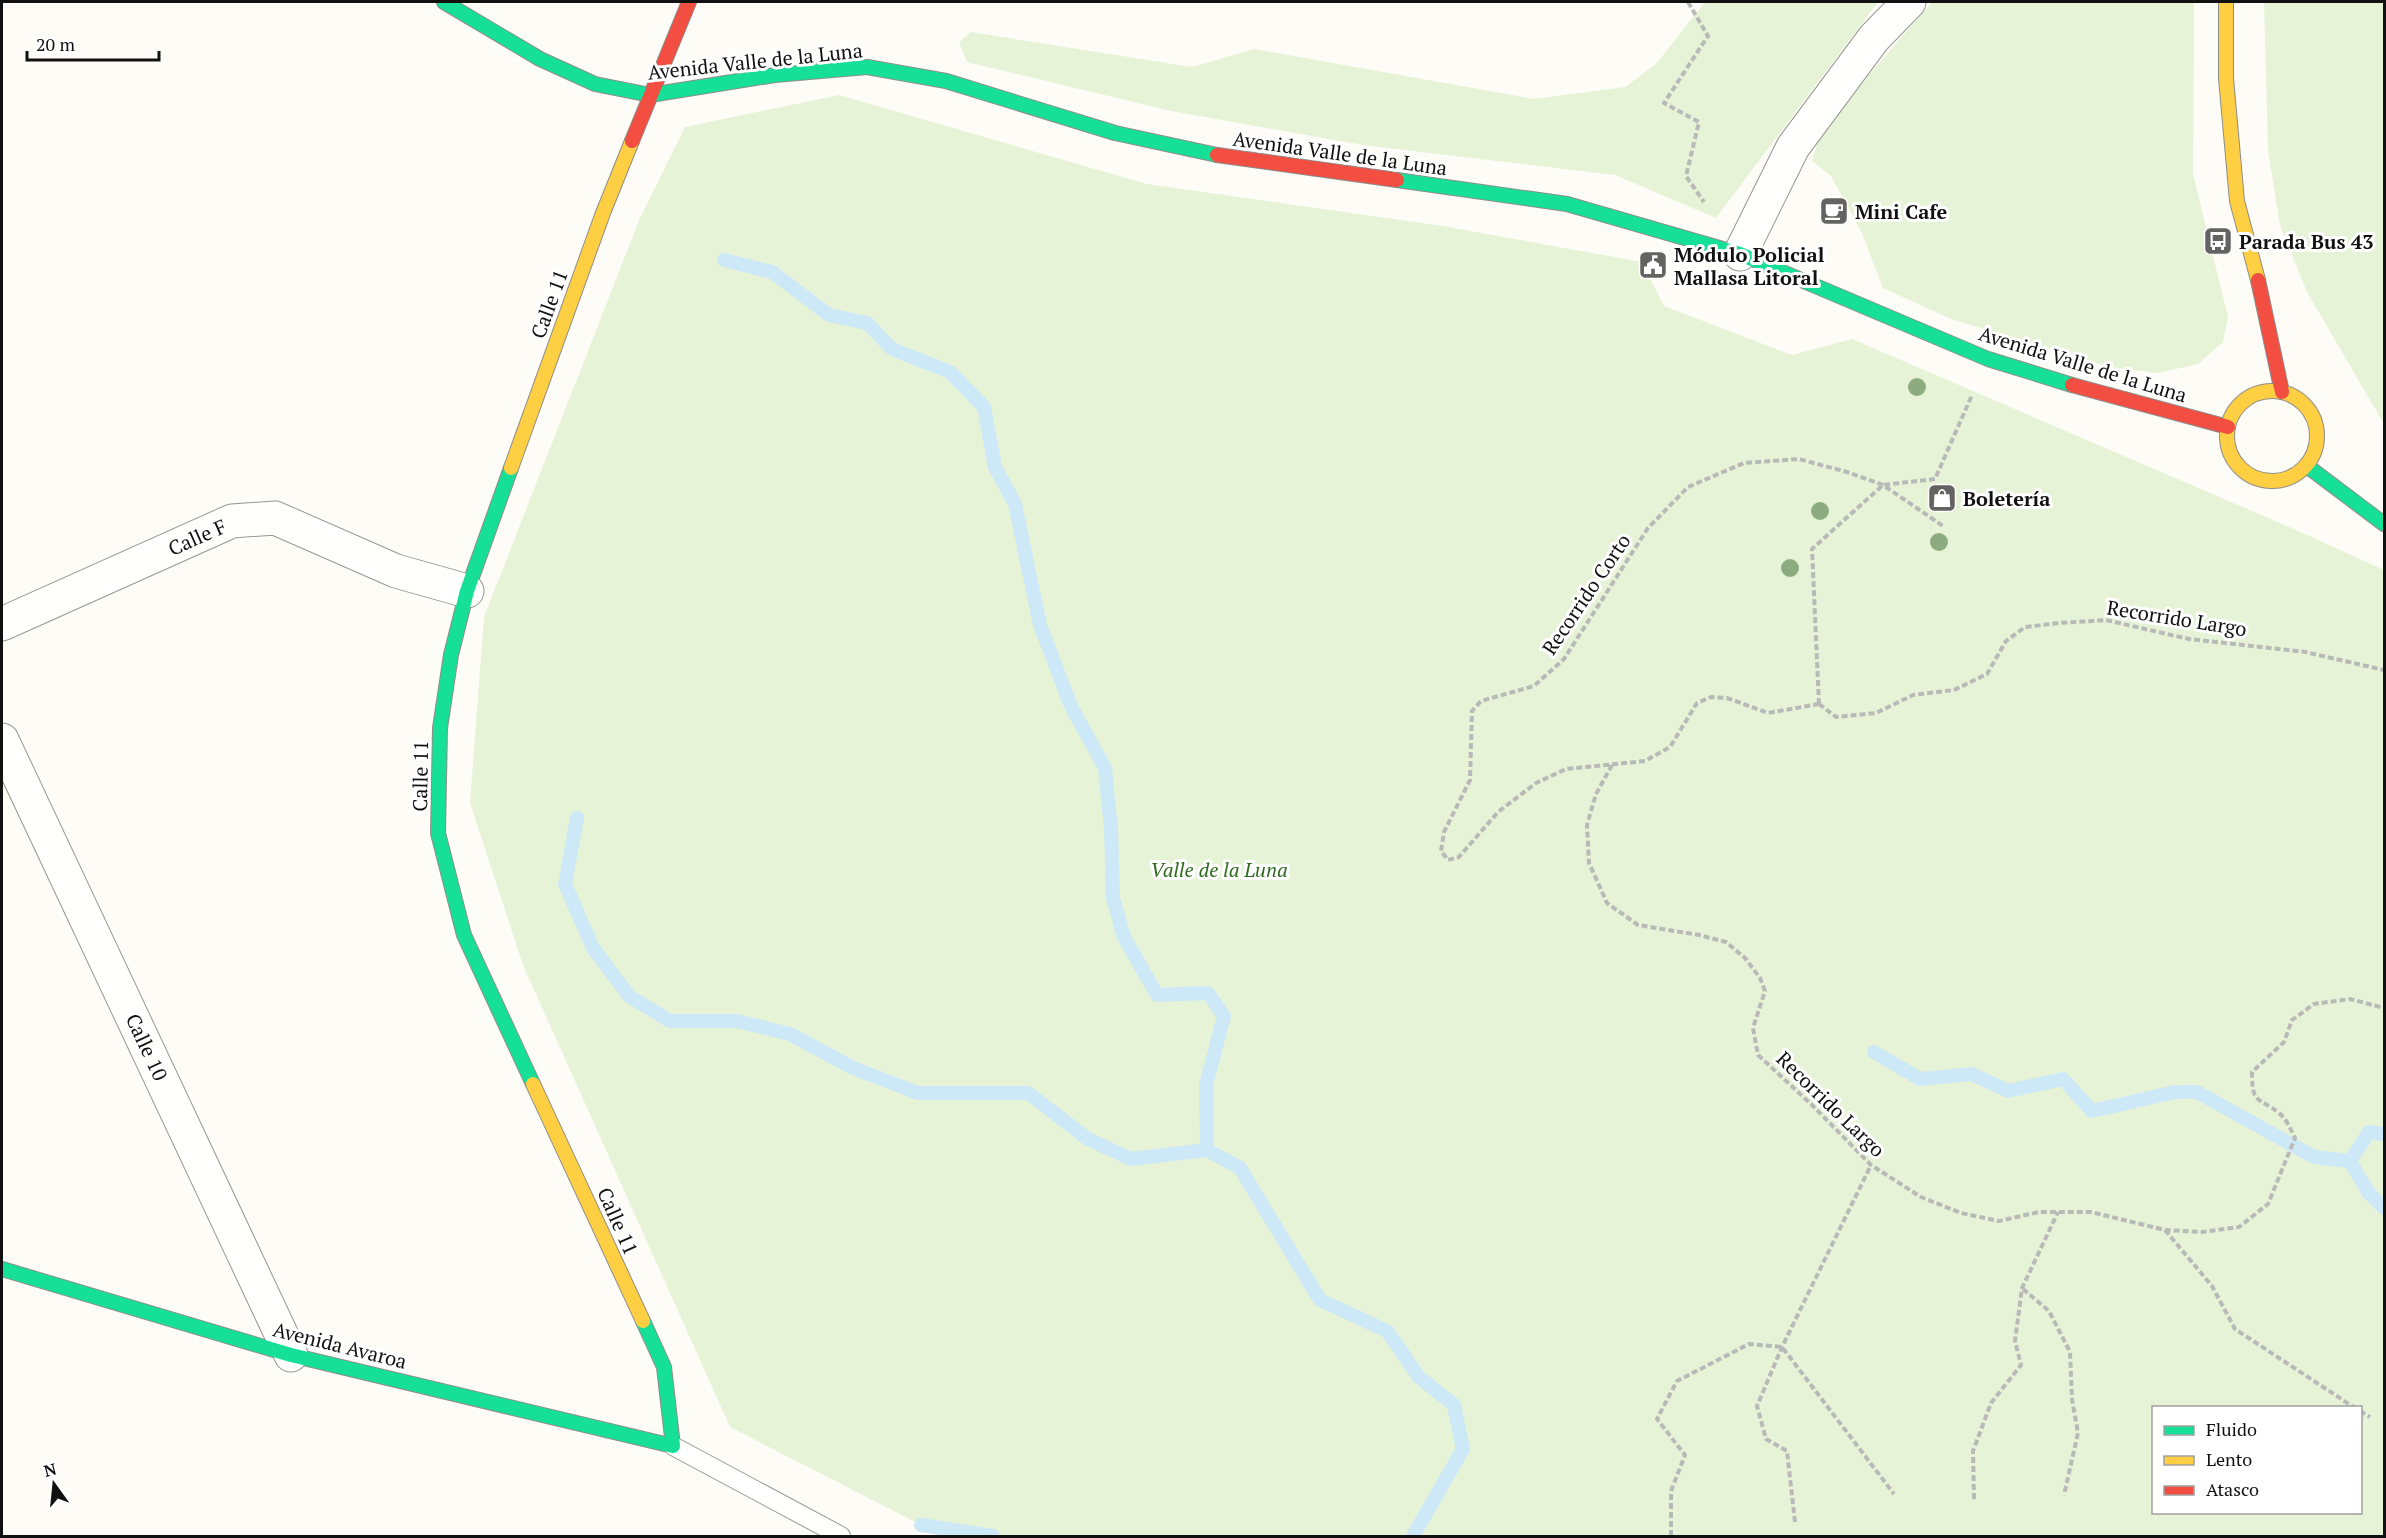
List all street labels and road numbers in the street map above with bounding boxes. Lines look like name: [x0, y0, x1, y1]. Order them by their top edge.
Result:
street label: Avenida Valle de la Luna: [646, 36, 864, 86]
street label: Avenida Valle de la Luna: [1231, 125, 1449, 181]
street label: Calle 11: [524, 266, 574, 342]
street label: Avenida Valle de la Luna: [1976, 320, 2190, 408]
street label: Calle F: [164, 512, 230, 562]
street label: Recorrido Corto: [1536, 528, 1636, 660]
street label: Recorrido Largo: [2105, 594, 2249, 642]
street label: Calle 11: [406, 740, 434, 812]
street label: Calle 10: [120, 1009, 174, 1085]
street label: Recorrido Largo: [1771, 1045, 1891, 1163]
street label: Calle 11: [591, 1183, 645, 1259]
street label: Avenida Avaroa: [270, 1315, 410, 1375]

